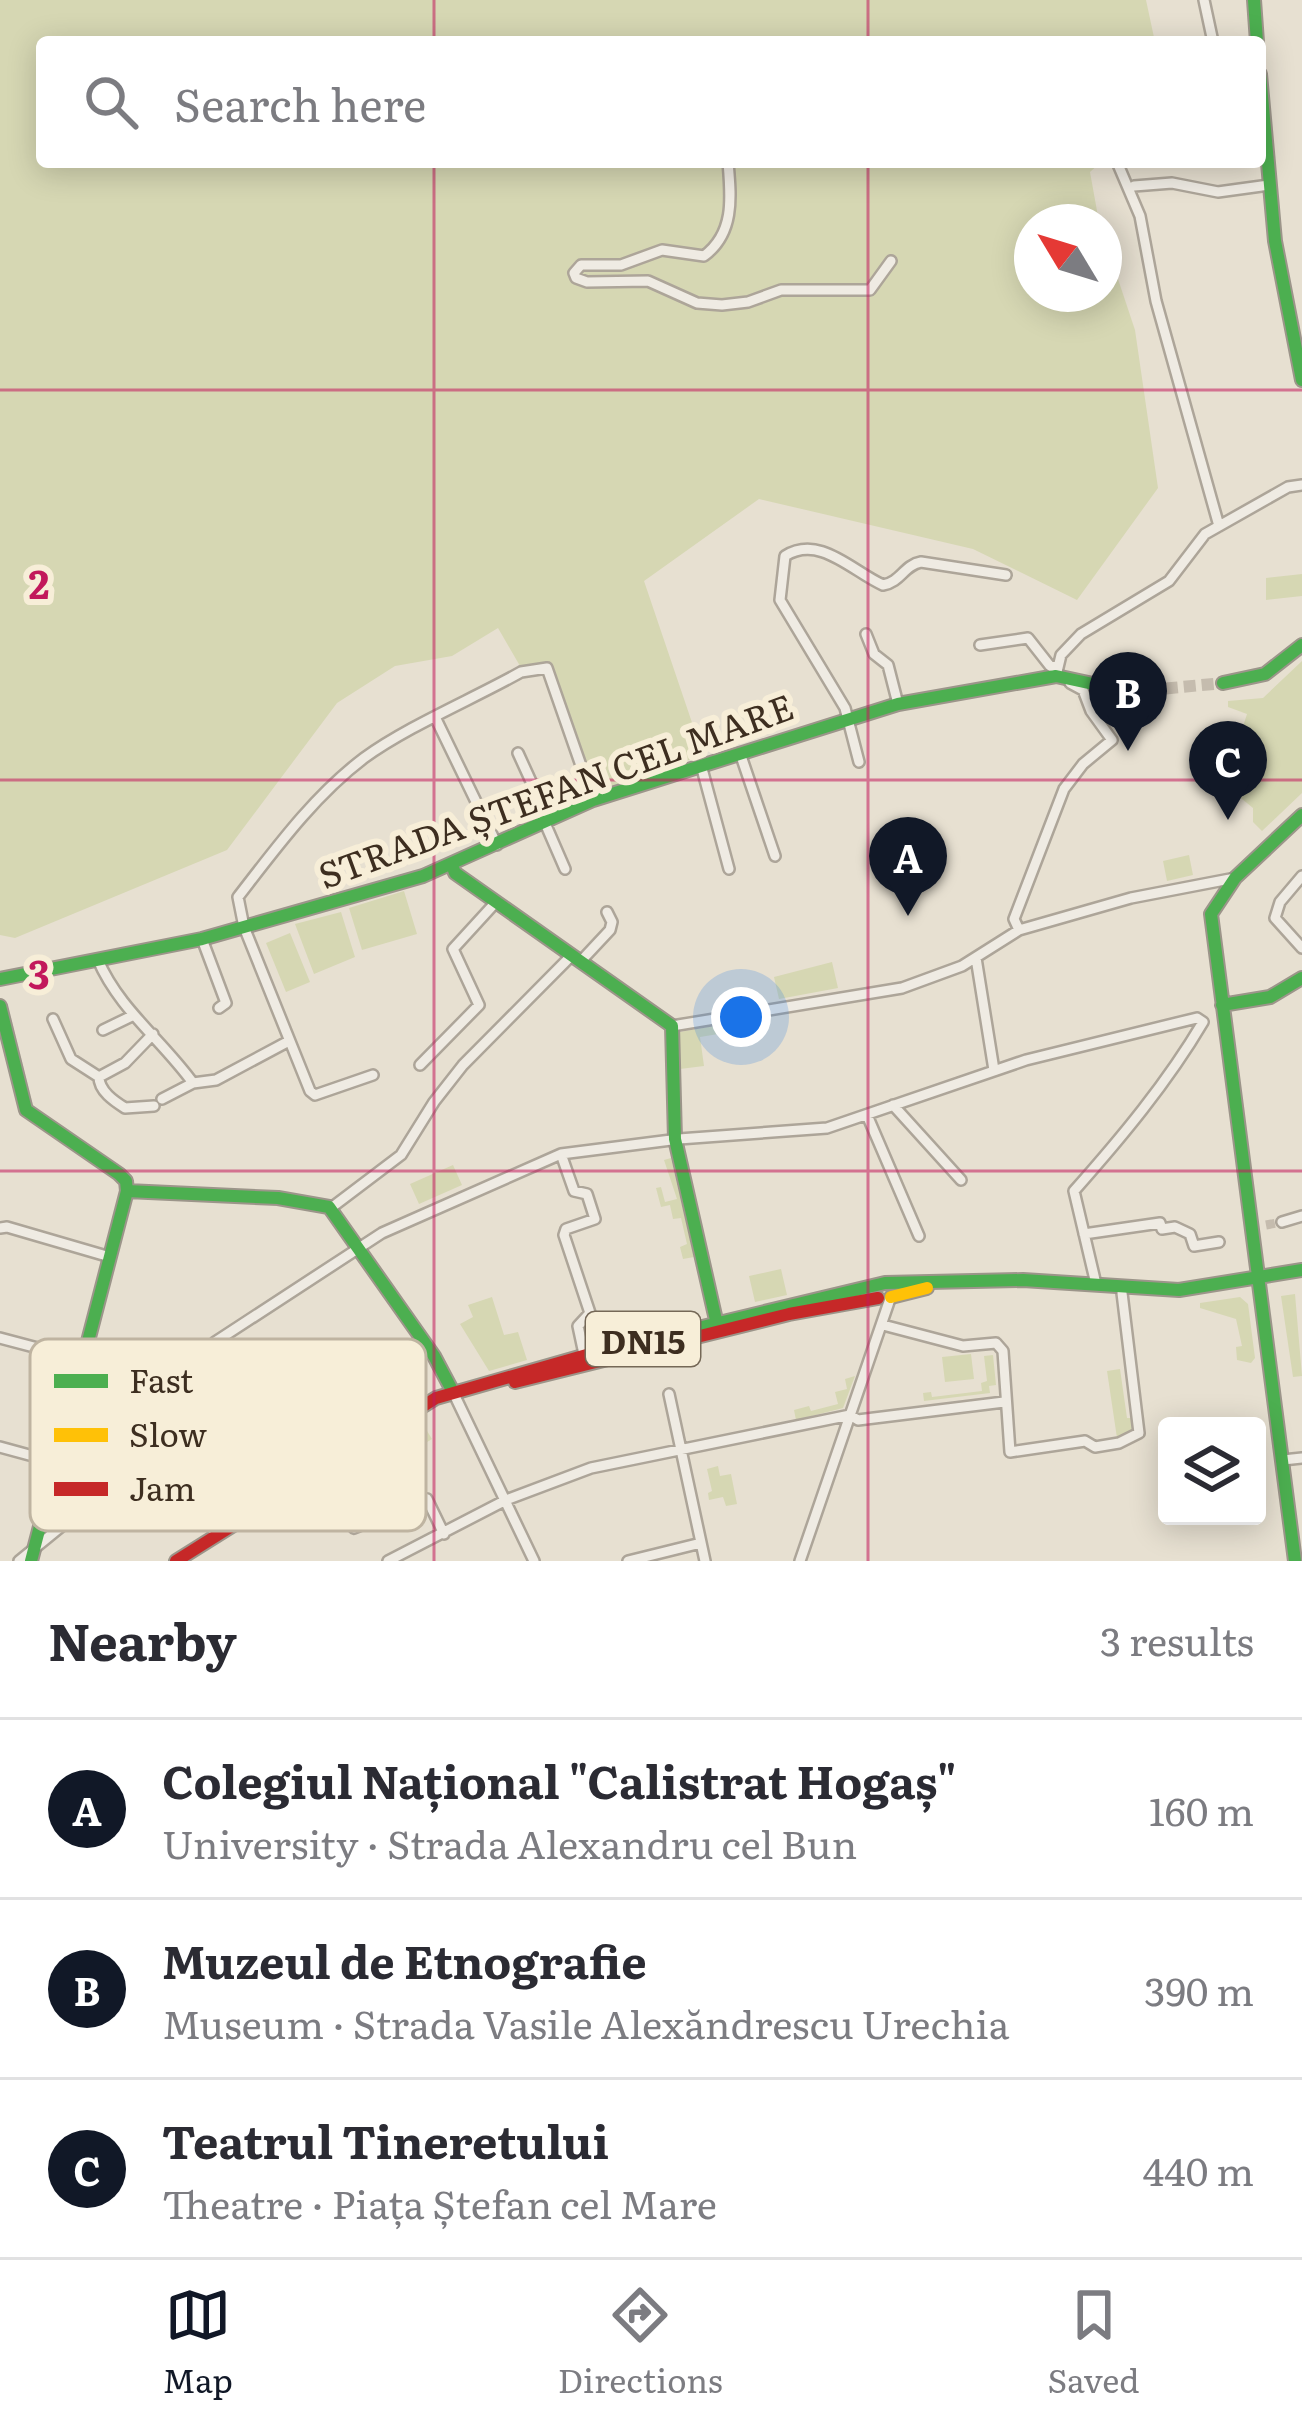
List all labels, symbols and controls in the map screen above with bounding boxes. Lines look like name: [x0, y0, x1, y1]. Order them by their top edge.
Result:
search box: [36, 36, 1266, 168]
icon: search: [78, 69, 144, 135]
text: Search here: [174, 69, 426, 136]
north arrow: [1014, 204, 1122, 312]
text: 2: [29, 553, 49, 611]
pin: B: [1089, 652, 1167, 751]
street label: STRADA ȘTEFAN CEL MARE: [310, 678, 800, 900]
pin: C: [1189, 721, 1267, 820]
pin: A: [869, 817, 947, 916]
text: 3: [28, 943, 50, 1001]
your location: [711, 987, 771, 1047]
road number: DN15: [586, 1312, 700, 1366]
legend: [30, 1339, 426, 1531]
text: Fast: [129, 1354, 194, 1403]
text: Slow: [129, 1408, 207, 1457]
map controls: [1158, 1417, 1266, 1525]
button: layers: [1158, 1417, 1266, 1525]
text: Jam: [129, 1462, 196, 1511]
text: Nearby: [48, 1601, 237, 1677]
text: 3 results: [1100, 1610, 1254, 1668]
text: Colegiul Național "Calistrat Hogaș": [162, 1746, 957, 1813]
text: A: [72, 1780, 102, 1838]
text: 160 m: [1149, 1780, 1254, 1838]
text: University · Strada Alexandru cel Bun: [162, 1813, 857, 1871]
text: Muzeul de Etnografie: [162, 1926, 647, 1993]
text: B: [74, 1960, 100, 2018]
text: 390 m: [1144, 1960, 1254, 2018]
text: Museum · Strada Vasile Alexăndrescu Urechia: [162, 1993, 1010, 2051]
text: Teatrul Tineretului: [162, 2106, 609, 2173]
text: C: [73, 2140, 101, 2198]
text: 440 m: [1143, 2140, 1254, 2198]
text: Theatre · Piața Ștefan cel Mare: [162, 2173, 717, 2231]
tab: Map: [162, 2282, 233, 2403]
tab: Directions: [558, 2282, 723, 2403]
tab: Saved: [1048, 2282, 1140, 2403]

